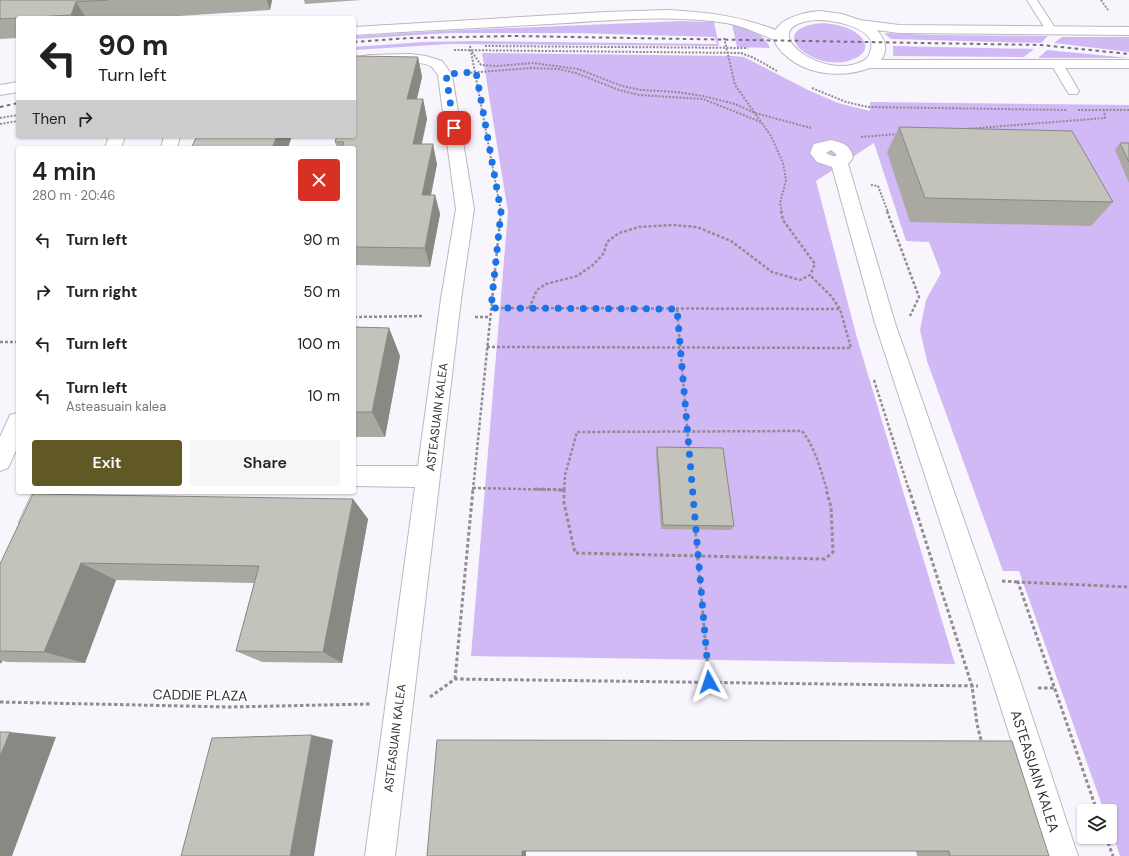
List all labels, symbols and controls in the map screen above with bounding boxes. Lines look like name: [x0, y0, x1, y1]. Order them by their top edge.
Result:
text: 90 m: [98, 27, 168, 64]
icon: left: [32, 32, 84, 84]
text: Turn left: [98, 63, 167, 87]
icon: right: [74, 108, 96, 130]
text: Then: [32, 109, 66, 129]
pin: [437, 111, 471, 145]
icon: arrive: [443, 117, 465, 139]
text: 4 min: [32, 156, 96, 187]
button: close: [298, 159, 340, 201]
text: 280 m · 20:46: [32, 187, 116, 204]
icon: left: [32, 229, 54, 251]
text: Turn left: [66, 230, 127, 250]
text: 90 m: [303, 230, 340, 250]
icon: right: [32, 281, 54, 303]
text: Turn right: [66, 282, 137, 302]
text: 50 m: [303, 282, 340, 302]
icon: left: [32, 333, 54, 355]
text: Turn left: [66, 334, 127, 354]
text: 100 m: [297, 334, 340, 354]
street label: ASTEASUAIN KALEA: [422, 362, 452, 472]
text: Turn left: [66, 378, 127, 398]
icon: left: [32, 385, 54, 407]
text: 10 m: [308, 386, 340, 406]
text: Asteasuain kalea: [66, 398, 166, 415]
button: Exit: [32, 440, 182, 486]
button: Share: [190, 440, 340, 486]
position arrow: [688, 661, 730, 703]
street label: ASTEASUAIN KALEA: [380, 683, 410, 793]
street label: CADDIE PLAZA: [152, 685, 248, 705]
street label: ASTEASUAIN KALEA: [1007, 708, 1063, 834]
map controls: [1077, 804, 1117, 844]
button: layers: [1077, 804, 1117, 844]

